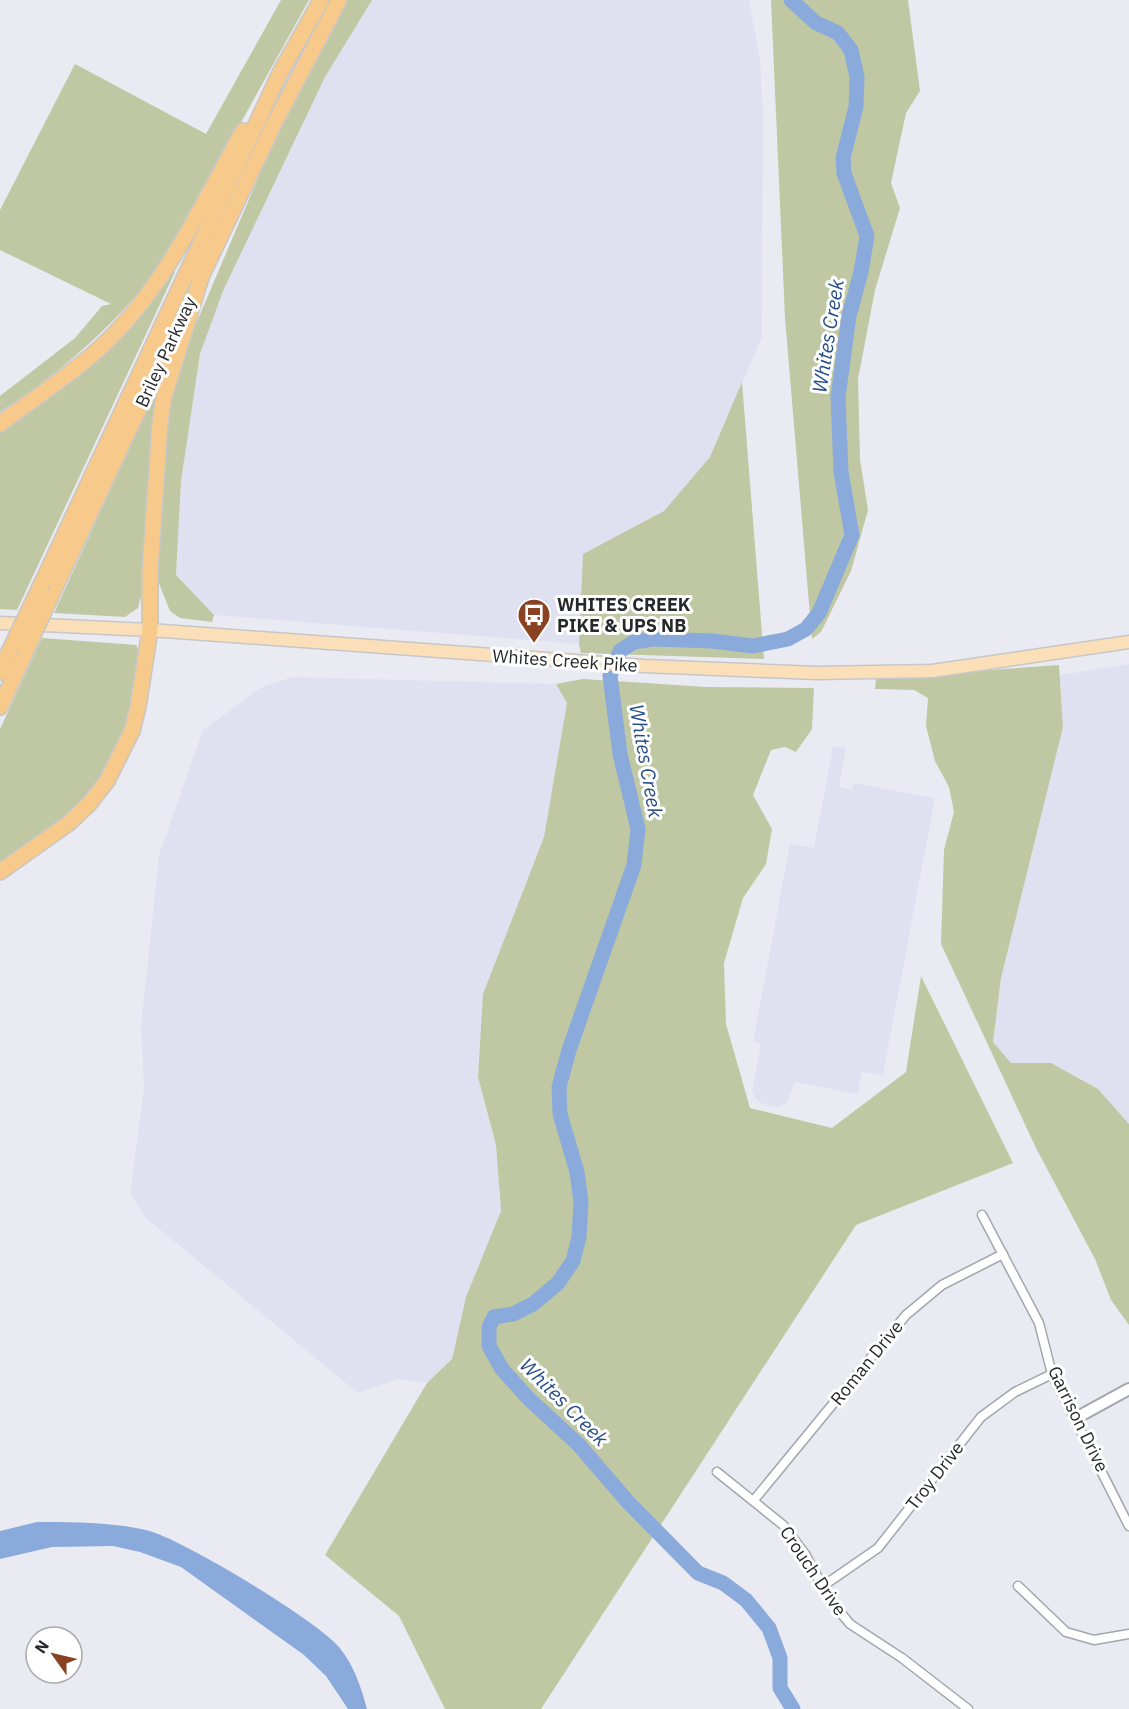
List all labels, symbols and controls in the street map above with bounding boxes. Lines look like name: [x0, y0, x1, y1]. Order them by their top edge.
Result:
water label: Whites Creek: [805, 277, 850, 395]
street label: Briley Parkway: [130, 293, 201, 411]
place label: WHITES CREEK PIKE & UPS NB: [557, 593, 691, 637]
bus stop icon: WHITES CREEK PIKE & UPS NB: [516, 597, 552, 644]
street label: Whites Creek Pike: [492, 644, 639, 677]
water label: Whites Creek: [623, 702, 670, 820]
street label: Roman Drive: [825, 1315, 908, 1410]
water label: Whites Creek: [514, 1352, 615, 1452]
street label: Garrison Drive: [1043, 1362, 1114, 1476]
street label: Troy Drive: [901, 1437, 969, 1515]
street label: Crouch Drive: [775, 1521, 852, 1620]
north arrow: [24, 1625, 84, 1685]
text: N: [30, 1636, 53, 1657]

